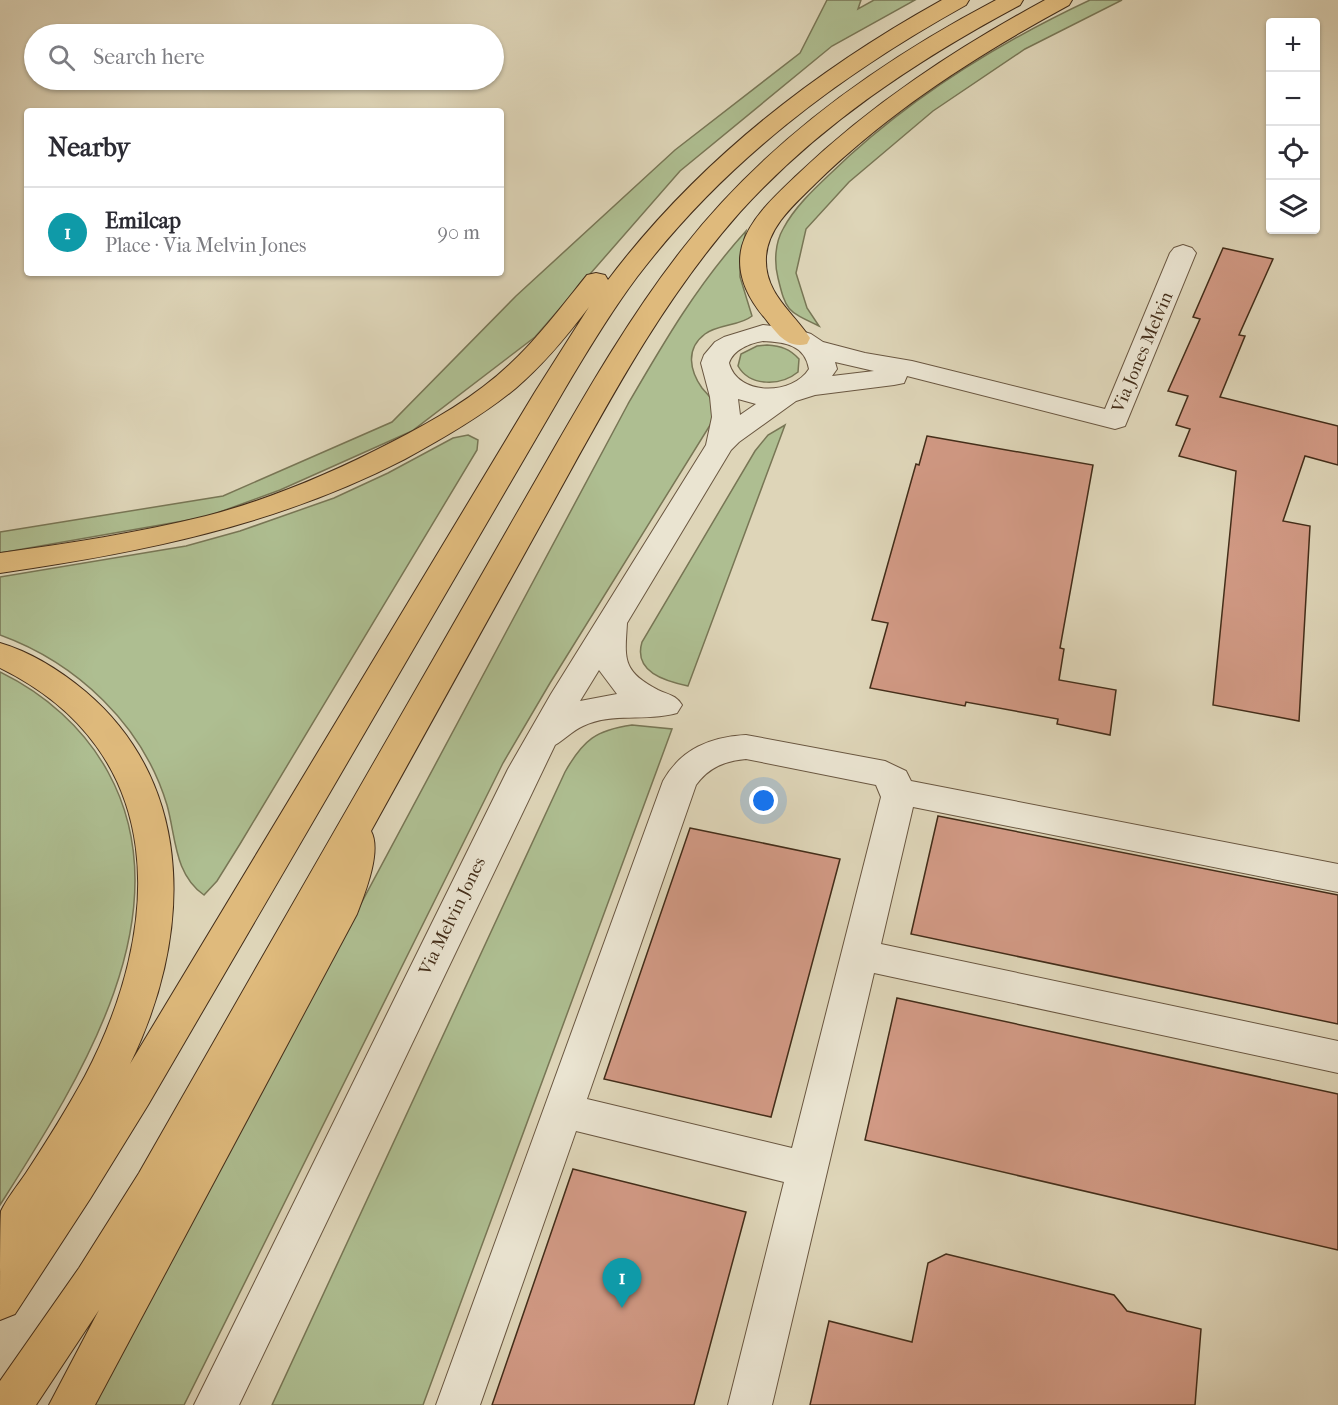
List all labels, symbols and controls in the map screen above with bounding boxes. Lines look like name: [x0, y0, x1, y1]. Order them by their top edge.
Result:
map controls: [1266, 18, 1320, 234]
button: +: [1266, 18, 1320, 72]
search box: [24, 24, 504, 90]
icon: search: [45, 41, 78, 74]
text: Search here: [93, 44, 205, 70]
button: −: [1266, 72, 1320, 126]
button: locate: [1266, 126, 1320, 180]
text: Nearby: [48, 132, 130, 163]
button: layers: [1266, 180, 1320, 234]
text: Emilcap: [105, 208, 181, 234]
text: 1: [64, 221, 71, 244]
text: 90 m: [438, 221, 480, 244]
text: Place · Via Melvin Jones: [105, 234, 306, 257]
street label: Via Jones Melvin: [1107, 288, 1178, 417]
your location: [749, 786, 778, 815]
street label: Via Melvin Jones: [414, 853, 490, 980]
pin: 1: [602, 1258, 642, 1308]

